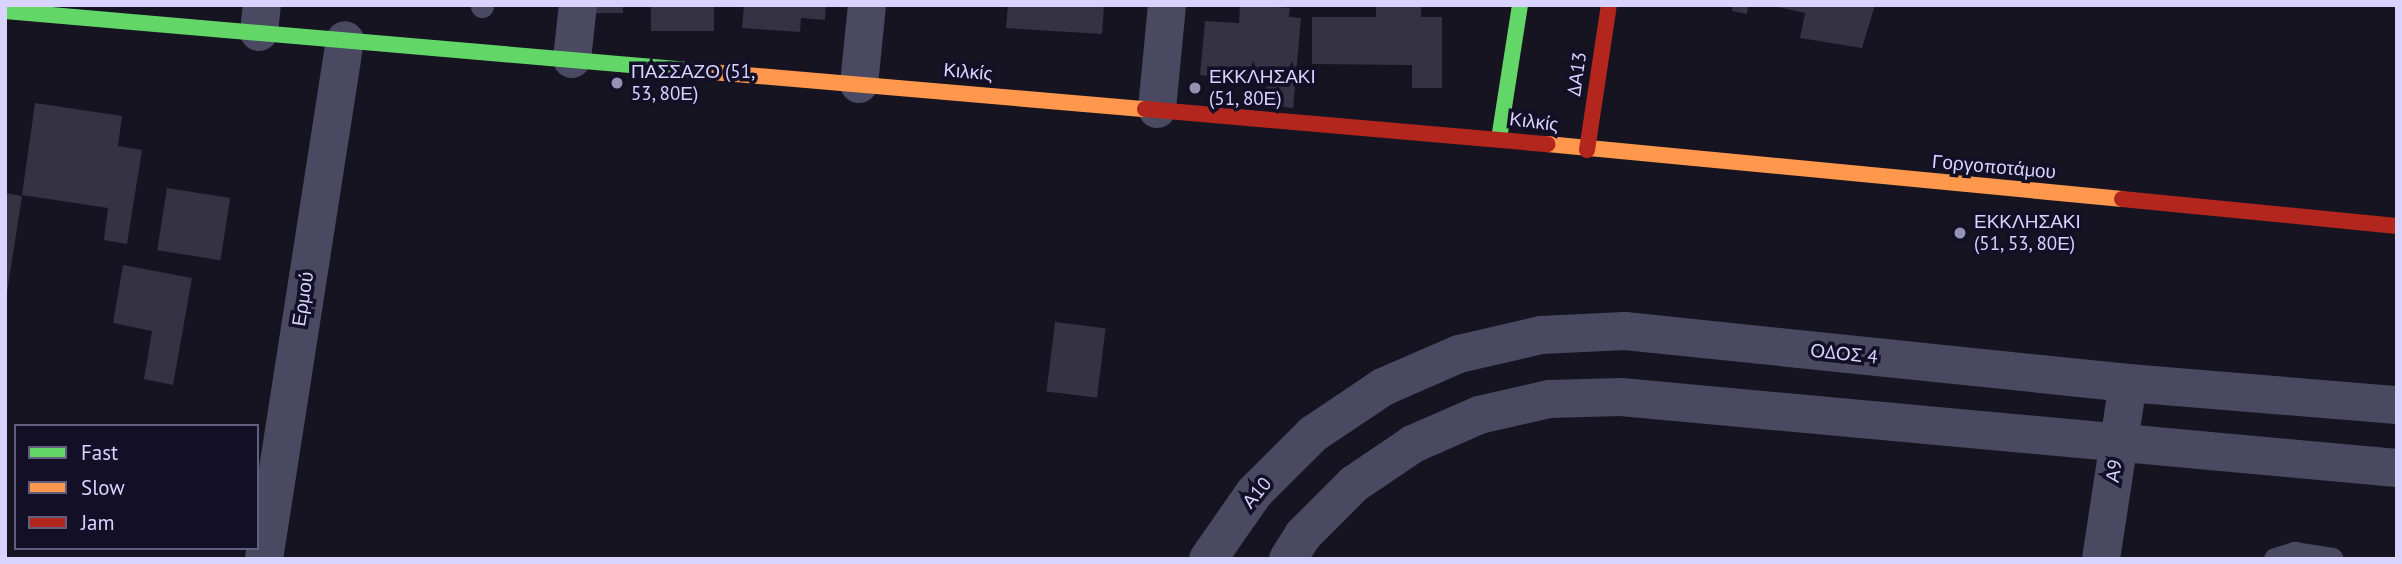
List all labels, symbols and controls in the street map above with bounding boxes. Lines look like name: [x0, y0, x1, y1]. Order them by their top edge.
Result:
street label: ΔΑ13: [1563, 51, 1591, 97]
street label: Κιλκίς: [942, 58, 994, 86]
place label: ΠΑΣΣΑΖΟ (51, 53, 80Ε): [631, 61, 755, 105]
place label: ΕΚΚΛΗΣΑΚΙ (51, 80Ε): [1209, 66, 1316, 110]
marker: ΠΑΣΣΑΖΟ (51, 53, 80Ε): [609, 75, 625, 91]
marker: ΕΚΚΛΗΣΑΚΙ (51, 80Ε): [1187, 80, 1203, 96]
street label: Κιλκίς: [1508, 108, 1560, 136]
street label: Γοργοποτάμου: [1931, 150, 2057, 184]
place label: ΕΚΚΛΗΣΑΚΙ (51, 53, 80Ε): [1974, 211, 2081, 255]
marker: ΕΚΚΛΗΣΑΚΙ (51, 53, 80Ε): [1952, 225, 1968, 241]
street label: Ερμού: [287, 270, 319, 328]
street label: ΟΔΟΣ 4: [1809, 339, 1879, 369]
legend: [14, 424, 259, 550]
text: Fast: [81, 439, 118, 466]
street label: Α9: [2101, 458, 2127, 484]
street label: Α10: [1238, 473, 1276, 513]
text: Slow: [81, 474, 125, 501]
text: Jam: [81, 509, 115, 536]

